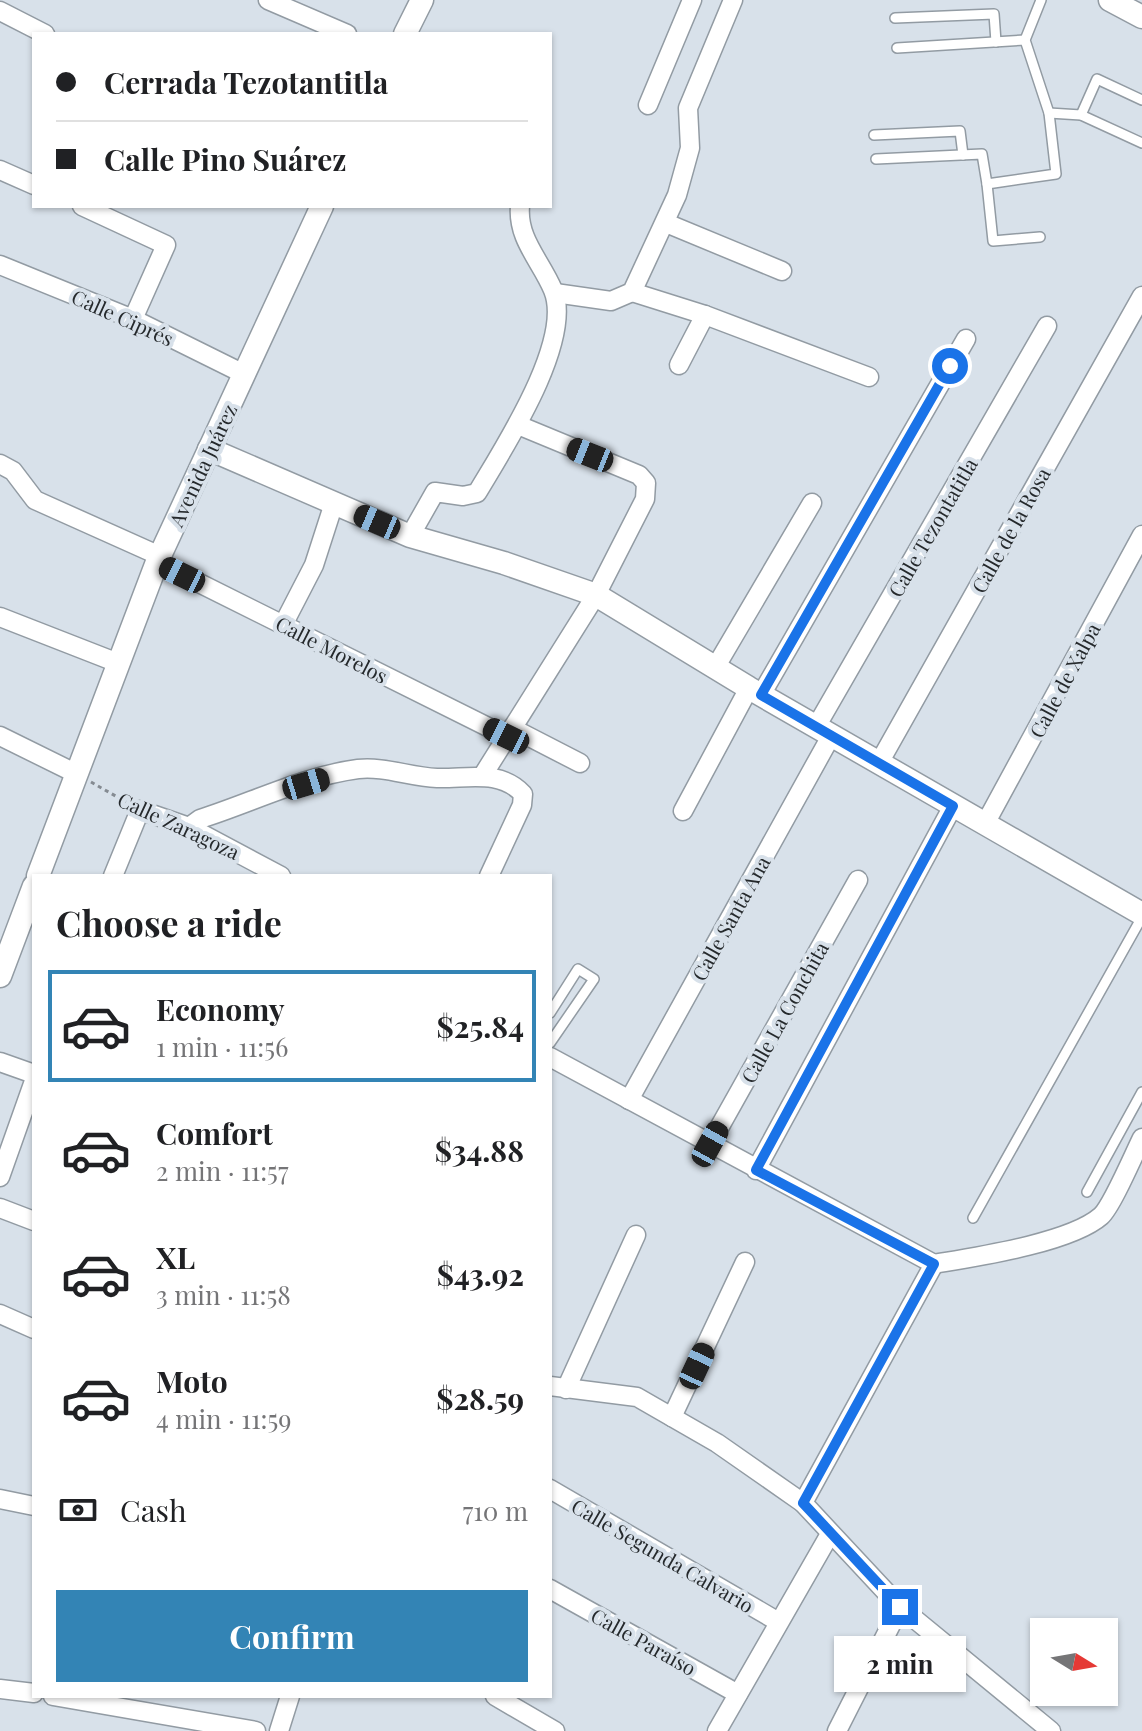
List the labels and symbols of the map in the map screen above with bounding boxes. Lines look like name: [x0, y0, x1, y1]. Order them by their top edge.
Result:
street label: Calle Ciprés: [68, 283, 178, 351]
route start: [932, 348, 968, 384]
street label: Avenida Juárez: [161, 399, 242, 532]
car: [563, 435, 617, 475]
street label: Calle Tezontatitla: [881, 452, 983, 601]
street label: Calle de la Rosa: [964, 462, 1056, 598]
car: [350, 502, 404, 542]
car: [155, 554, 209, 596]
street label: Calle Morelos: [271, 609, 393, 689]
street label: Calle de Xalpa: [1022, 618, 1106, 742]
car: [479, 715, 533, 757]
car: [280, 766, 332, 802]
street label: Calle Zaragoza: [114, 785, 244, 865]
street label: Calle Santa Ana: [685, 851, 775, 985]
street label: Calle La Conchita: [734, 937, 834, 1087]
car: [688, 1117, 732, 1171]
car: [676, 1339, 718, 1393]
street label: Calle Segunda Calvario: [567, 1492, 759, 1618]
route end: [882, 1589, 918, 1625]
street label: Calle Paraíso: [587, 1601, 701, 1681]
north arrow: [1030, 1618, 1118, 1706]
callout: 2 min: [834, 1635, 966, 1691]

